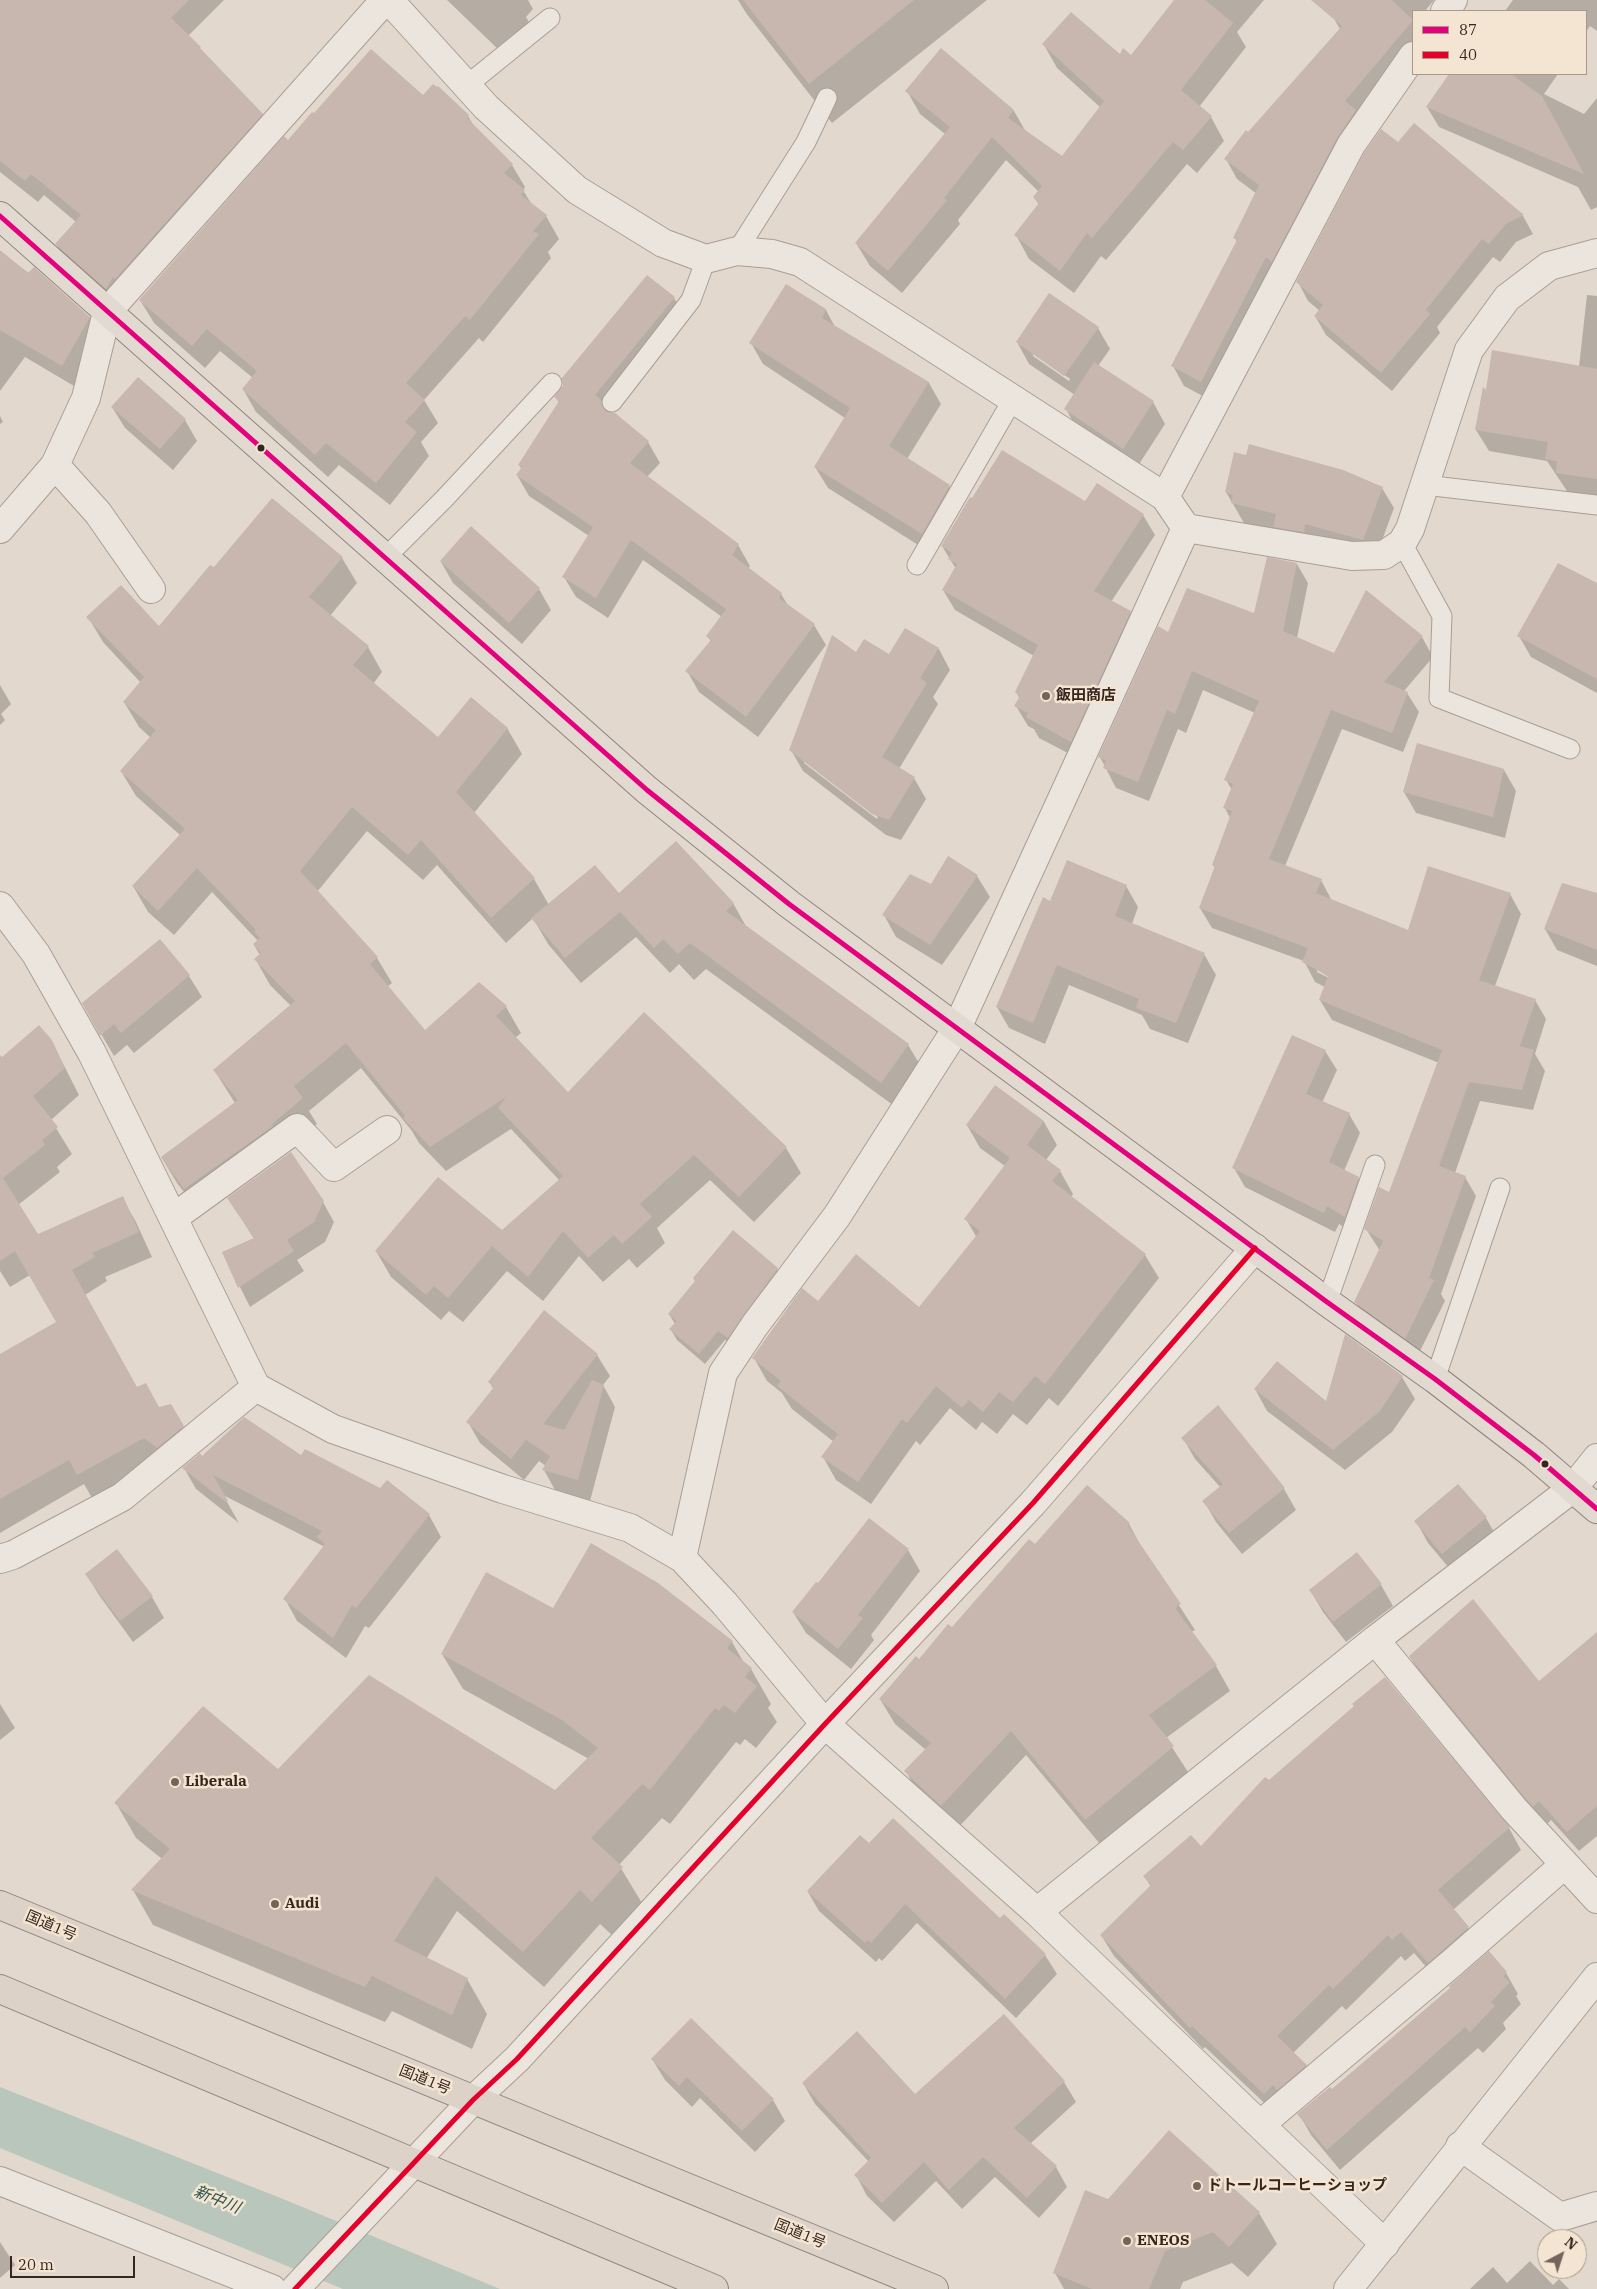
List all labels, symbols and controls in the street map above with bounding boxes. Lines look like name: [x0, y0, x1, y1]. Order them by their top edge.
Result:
legend: [1412, 10, 1587, 75]
text: 87: [1459, 20, 1477, 39]
text: 40: [1459, 45, 1477, 64]
unlabelled marker: [256, 443, 266, 453]
place label: 飯田商店: [1056, 687, 1116, 705]
marker: 飯田商店: [1040, 690, 1052, 702]
unlabelled marker: [1540, 1459, 1550, 1469]
place label: Liberala: [185, 1773, 247, 1791]
marker: Liberala: [169, 1776, 181, 1788]
place label: Audi: [285, 1895, 319, 1913]
marker: Audi: [269, 1898, 281, 1910]
street label: 国道1号: [23, 1907, 79, 1945]
street label: 国道1号: [397, 2062, 453, 2098]
place label: ドトールコーヒーショップ: [1207, 2177, 1387, 2195]
marker: ドトールコーヒーショップ: [1191, 2180, 1203, 2192]
water label: 新中川: [191, 2182, 243, 2218]
street label: 国道1号: [772, 2216, 828, 2252]
north arrow: [1537, 2229, 1587, 2279]
place label: ENEOS: [1137, 2232, 1189, 2250]
text: N: [1561, 2233, 1581, 2254]
marker: ENEOS: [1121, 2235, 1133, 2247]
scale bar: [12, 2246, 138, 2278]
text: 20 m: [18, 2255, 54, 2274]

